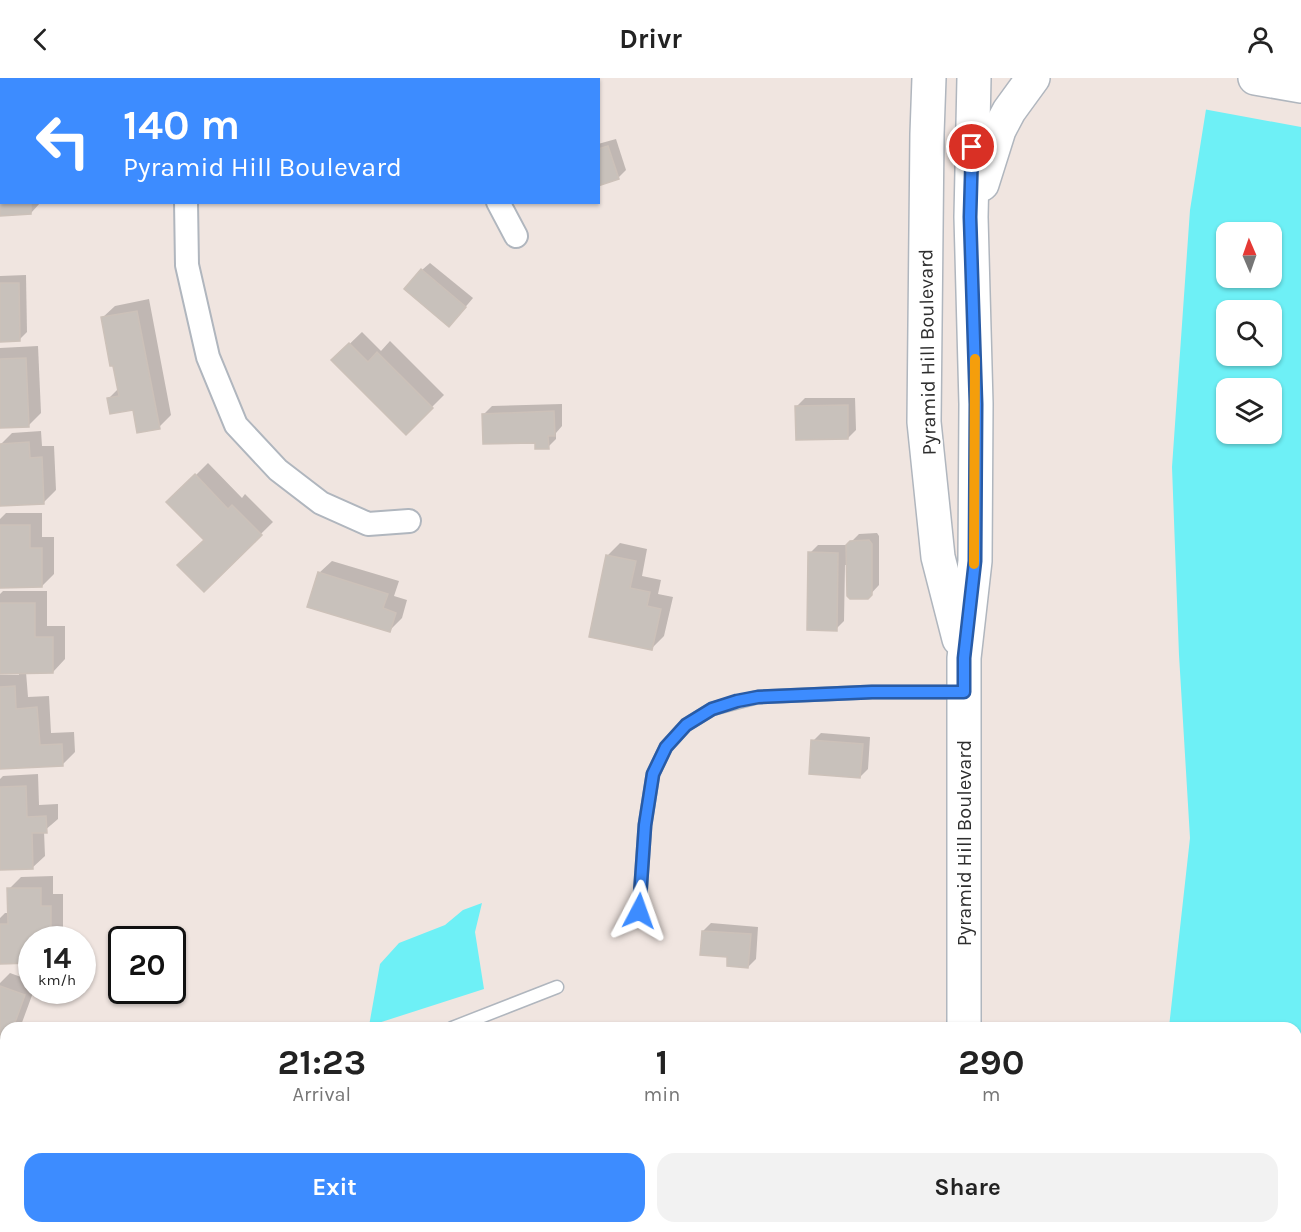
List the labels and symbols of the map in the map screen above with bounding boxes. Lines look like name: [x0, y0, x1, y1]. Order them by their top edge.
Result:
pin: [946, 121, 997, 172]
north arrow: [1216, 222, 1282, 288]
street label: Pyramid Hill Boulevard: [914, 248, 941, 456]
street label: Pyramid Hill Boulevard: [953, 740, 976, 946]
position arrow: [607, 879, 671, 943]
speed limit sign: 20: [108, 926, 186, 1004]

